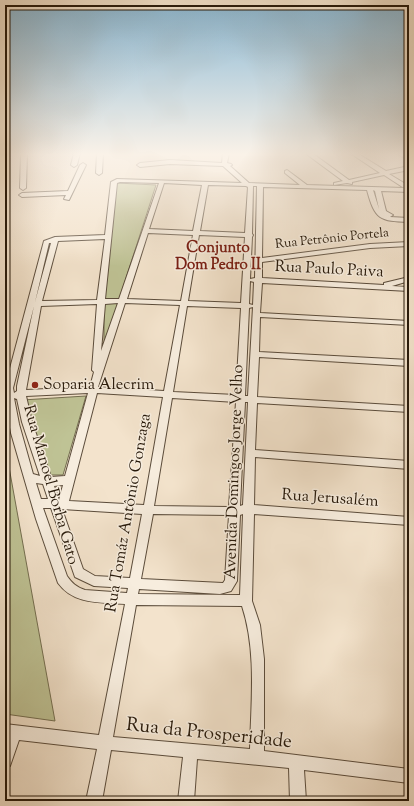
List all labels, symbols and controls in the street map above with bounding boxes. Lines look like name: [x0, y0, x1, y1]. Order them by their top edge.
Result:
street label: Rua Petrônio Portela: [274, 224, 390, 254]
district label: Conjunto Dom Pedro II: [175, 238, 261, 276]
street label: Rua Paulo Paiva: [274, 256, 385, 284]
street label: Avenida Domingos Jorge Velho: [220, 364, 250, 580]
place label: Soparia Alecrim: [43, 374, 154, 397]
marker: Soparia Alecrim: [30, 380, 40, 390]
street label: Rua Manoel Borba Gato: [16, 402, 84, 568]
street label: Rua Tomáz Antônio Gonzaga: [100, 411, 158, 614]
street label: Rua Jerusalém: [281, 484, 379, 514]
street label: Rua da Prosperidade: [125, 712, 293, 756]

